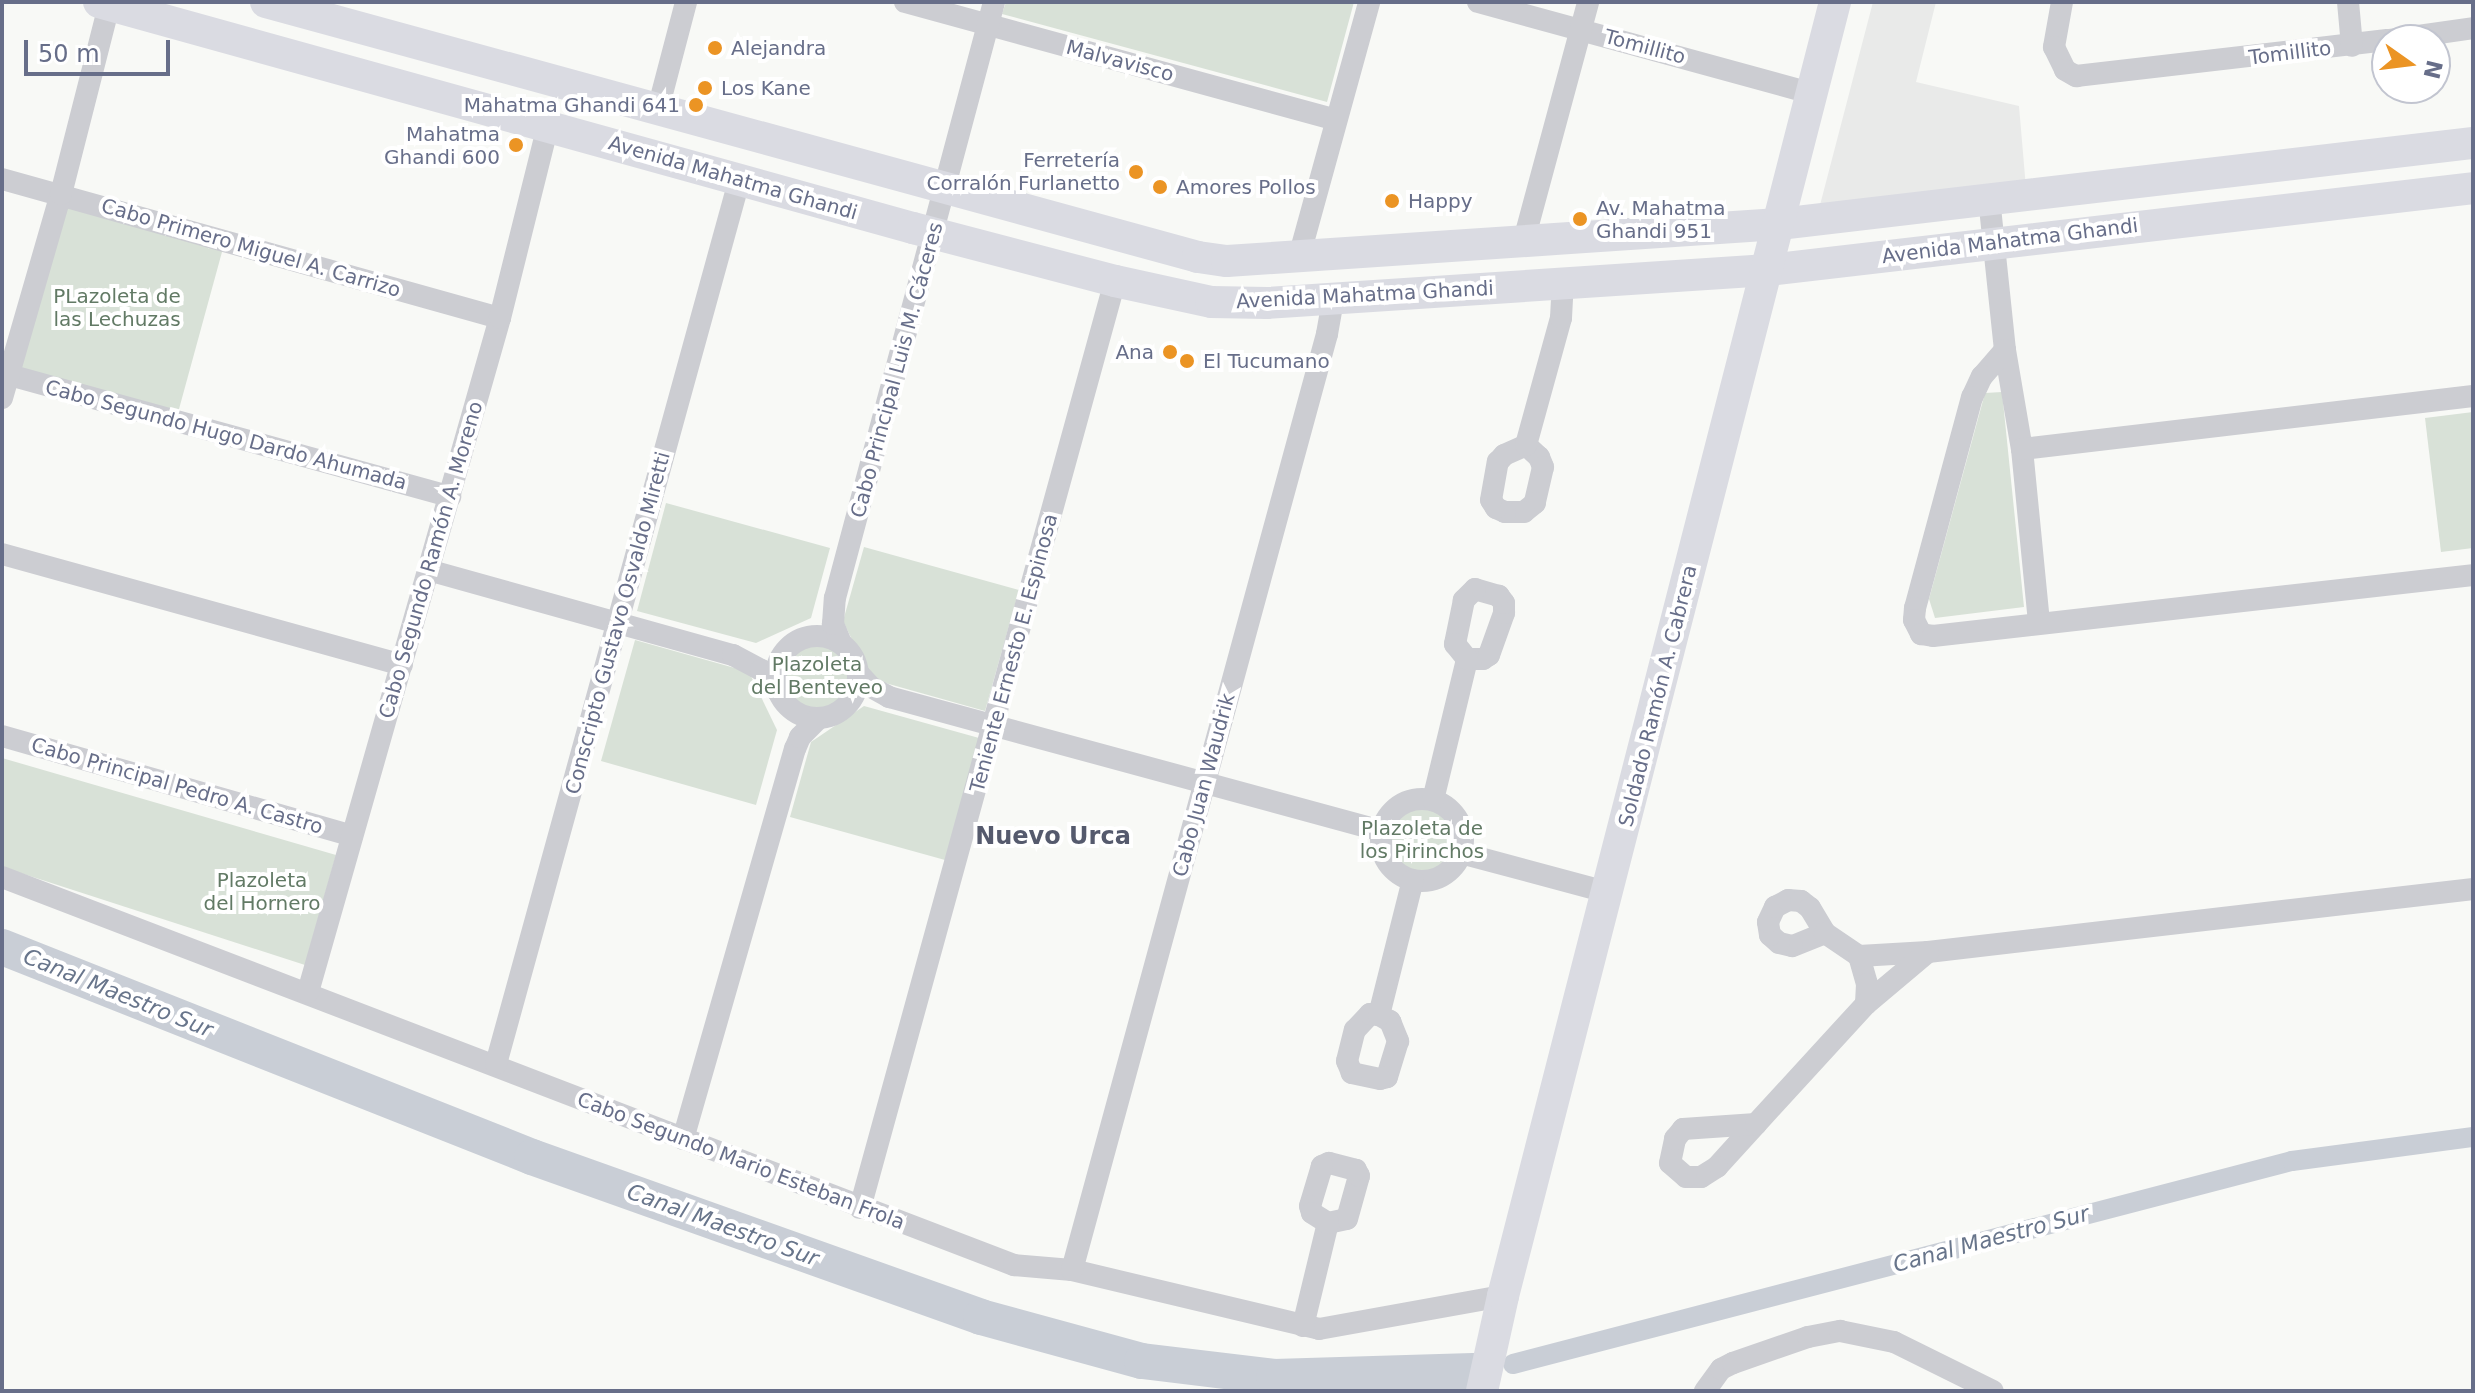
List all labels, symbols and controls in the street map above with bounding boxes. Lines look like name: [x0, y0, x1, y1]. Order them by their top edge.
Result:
scale bar: [28, 24, 174, 74]
north arrow: [2371, 24, 2451, 104]
street label: Tomillito: [1602, 25, 1688, 69]
street label: Malvavisco: [1064, 35, 1176, 87]
place label: Alejandra: [731, 36, 826, 60]
street label: Tomillito: [2247, 36, 2333, 70]
marker: Alejandra: [706, 39, 724, 57]
text: 50 m: [38, 40, 100, 68]
text: N: [2418, 57, 2447, 81]
place label: Los Kane: [721, 76, 811, 100]
marker: Los Kane: [696, 79, 714, 97]
place label: Mahatma Ghandi 641: [464, 93, 680, 117]
marker: Mahatma Ghandi 641: [687, 96, 705, 114]
place label: Mahatma Ghandi 600: [384, 122, 500, 169]
street label: Avenida Mahatma Ghandi: [606, 131, 860, 225]
marker: Mahatma Ghandi 600: [507, 136, 525, 154]
place label: Ferretería Corralón Furlanetto: [927, 148, 1120, 195]
marker: Ferretería Corralón Furlanetto: [1127, 163, 1145, 181]
place label: Amores Pollos: [1176, 175, 1316, 199]
marker: Amores Pollos: [1151, 178, 1169, 196]
place label: Happy: [1408, 189, 1473, 213]
marker: Happy: [1383, 192, 1401, 210]
street label: Cabo Primero Miguel A. Carrizo: [99, 194, 403, 302]
place label: Av. Mahatma Ghandi 951: [1596, 196, 1726, 243]
marker: Av. Mahatma Ghandi 951: [1571, 210, 1589, 228]
street label: Avenida Mahatma Ghandi: [1881, 213, 2139, 269]
street label: Cabo Principal Luis M. Cáceres: [846, 220, 948, 520]
street label: Avenida Mahatma Ghandi: [1236, 276, 1494, 314]
park label: PLazoleta de las Lechuzas: [53, 284, 181, 331]
place label: Ana: [1115, 340, 1154, 364]
marker: Ana: [1161, 343, 1179, 361]
place label: El Tucumano: [1203, 349, 1330, 373]
marker: El Tucumano: [1178, 352, 1196, 370]
street label: Cabo Segundo Hugo Dardo Ahumada: [43, 375, 409, 495]
street label: Cabo Segundo Ramón A. Moreno: [374, 399, 488, 721]
street label: Conscripto Gustavo Osvaldo Miretti: [561, 449, 675, 797]
street label: Teniente Ernesto E. Espinosa: [965, 511, 1063, 795]
street label: Soldado Ramón A. Cabrera: [1614, 563, 1702, 829]
park label: Plazoleta del Benteveo: [751, 653, 883, 700]
street label: Cabo Juan Waudrik: [1168, 691, 1240, 879]
street label: Cabo Principal Pedro A. Castro: [28, 733, 326, 839]
park label: Plazoleta de los Pirinchos: [1360, 817, 1484, 864]
district label: Nuevo Urca: [975, 823, 1131, 851]
park label: Plazoleta del Hornero: [203, 868, 321, 915]
water label: Canal Maestro Sur: [19, 943, 217, 1043]
street label: Cabo Segundo Mario Esteban Frola: [574, 1087, 908, 1235]
water label: Canal Maestro Sur: [624, 1178, 822, 1272]
water label: Canal Maestro Sur: [1890, 1200, 2092, 1278]

